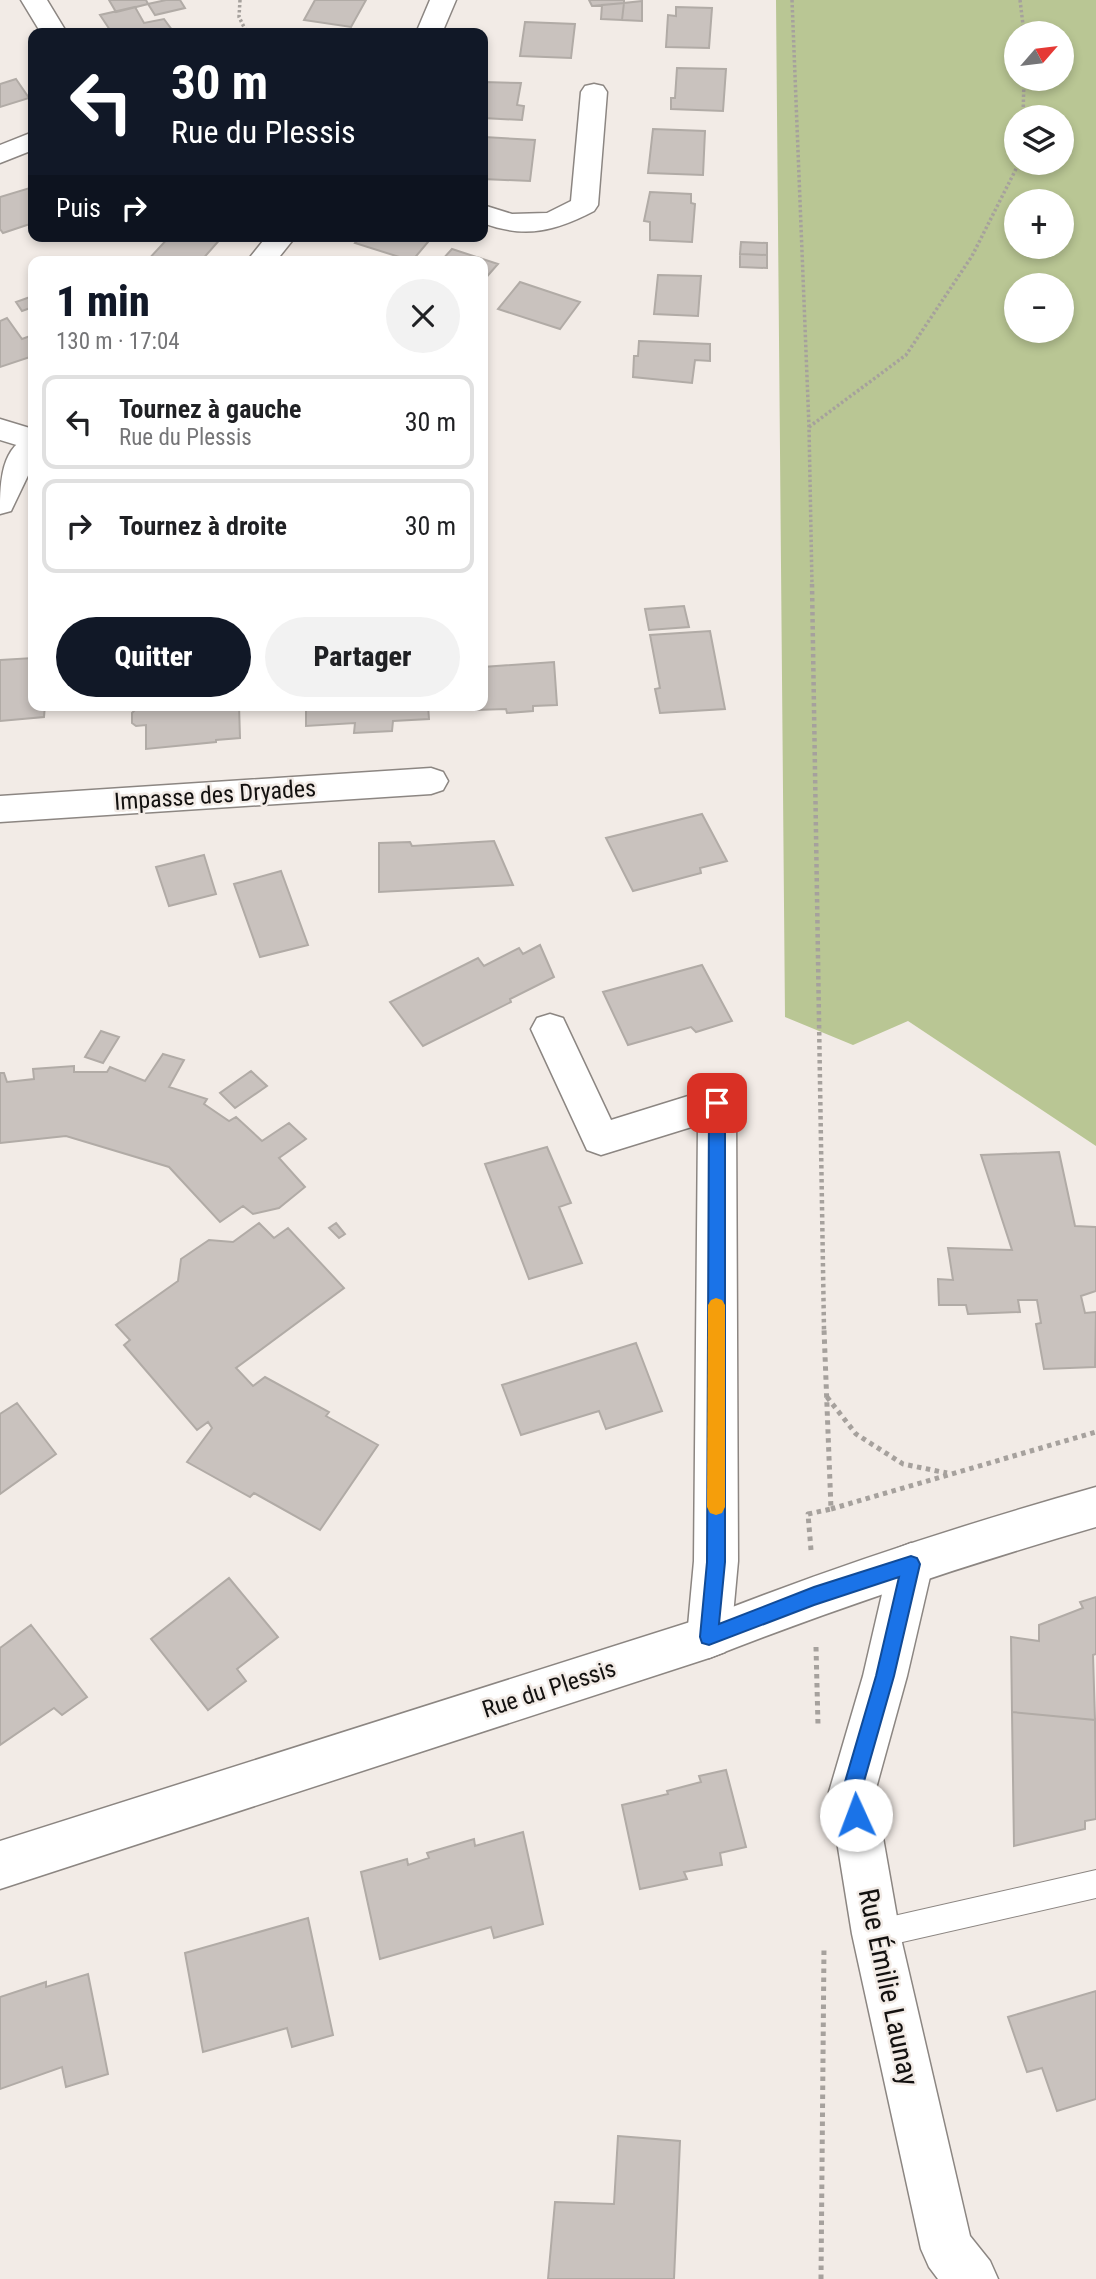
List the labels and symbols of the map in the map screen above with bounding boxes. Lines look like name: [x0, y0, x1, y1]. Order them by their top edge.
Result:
north arrow: [1004, 21, 1074, 91]
street label: Impasse des Dryades: [113, 774, 317, 816]
pin: [687, 1073, 747, 1133]
street label: Rue du Plessis: [479, 1654, 619, 1724]
position arrow: [819, 1778, 893, 1852]
street label: Rue Émilie Launay: [852, 1886, 926, 2089]

